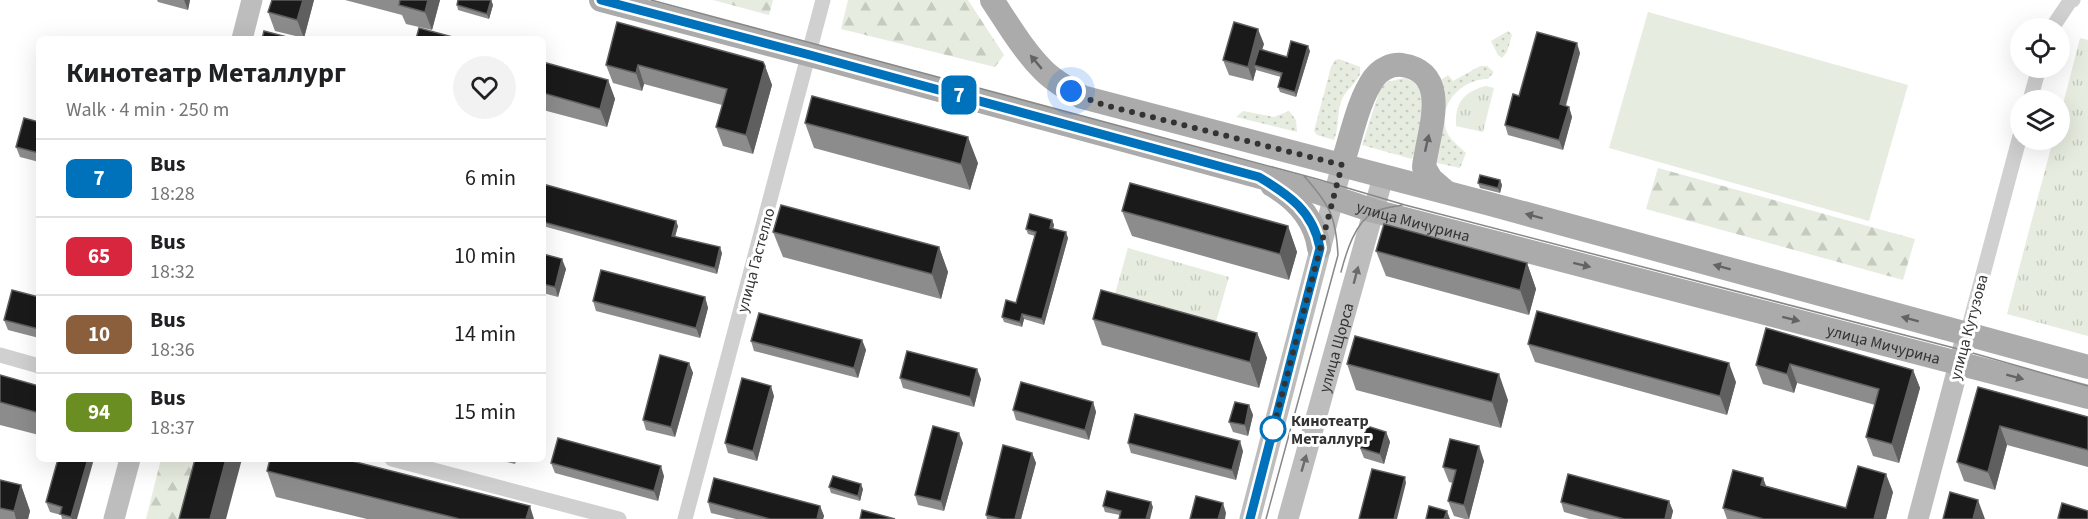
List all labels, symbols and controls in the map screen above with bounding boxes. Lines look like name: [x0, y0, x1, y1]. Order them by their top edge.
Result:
map controls: [2010, 18, 2070, 150]
button: locate: [2010, 18, 2070, 78]
text: Кинотеатр Металлург: [66, 53, 346, 93]
one-way arrow: [1030, 55, 1043, 70]
button: heart: [453, 56, 516, 119]
line badge: 7: [940, 76, 978, 115]
your location: [1056, 76, 1086, 106]
text: 7: [953, 80, 965, 110]
button: layers: [2010, 90, 2070, 150]
text: Walk · 4 min · 250 m: [66, 96, 229, 124]
one-way arrow: [1423, 134, 1433, 153]
text: Bus: [150, 148, 186, 180]
text: 6 min: [465, 162, 516, 194]
text: 7: [93, 163, 105, 193]
text: 18:28: [150, 180, 195, 208]
street label: улица Мичурина: [1353, 196, 1472, 248]
street label: улица Гастелло: [731, 205, 781, 315]
one-way arrow: [1525, 211, 1543, 220]
text: Bus: [150, 226, 186, 258]
text: 10 min: [454, 240, 516, 272]
text: 65: [88, 241, 110, 271]
text: 18:32: [150, 258, 195, 286]
one-way arrow: [1573, 261, 1591, 271]
one-way arrow: [1713, 262, 1731, 272]
one-way arrow: [1352, 266, 1361, 284]
street label: улица Кутузова: [1944, 272, 1994, 382]
street label: улица Щорса: [1314, 300, 1360, 395]
text: Bus: [150, 304, 186, 336]
one-way arrow: [1782, 314, 1800, 324]
one-way arrow: [1901, 314, 1919, 323]
text: 14 min: [454, 318, 516, 350]
text: 10: [88, 319, 110, 349]
street label: улица Мичурина: [1824, 319, 1943, 370]
text: 18:36: [150, 336, 195, 364]
one-way arrow: [2007, 373, 2025, 382]
text: Bus: [150, 382, 186, 414]
text: 15 min: [454, 396, 516, 428]
text: 94: [88, 397, 110, 427]
place label: Кинотеатр Металлург: [1291, 410, 1370, 450]
text: 18:37: [150, 414, 195, 442]
marker: Кинотеатр Металлург: [1260, 416, 1286, 442]
one-way arrow: [1300, 454, 1309, 472]

